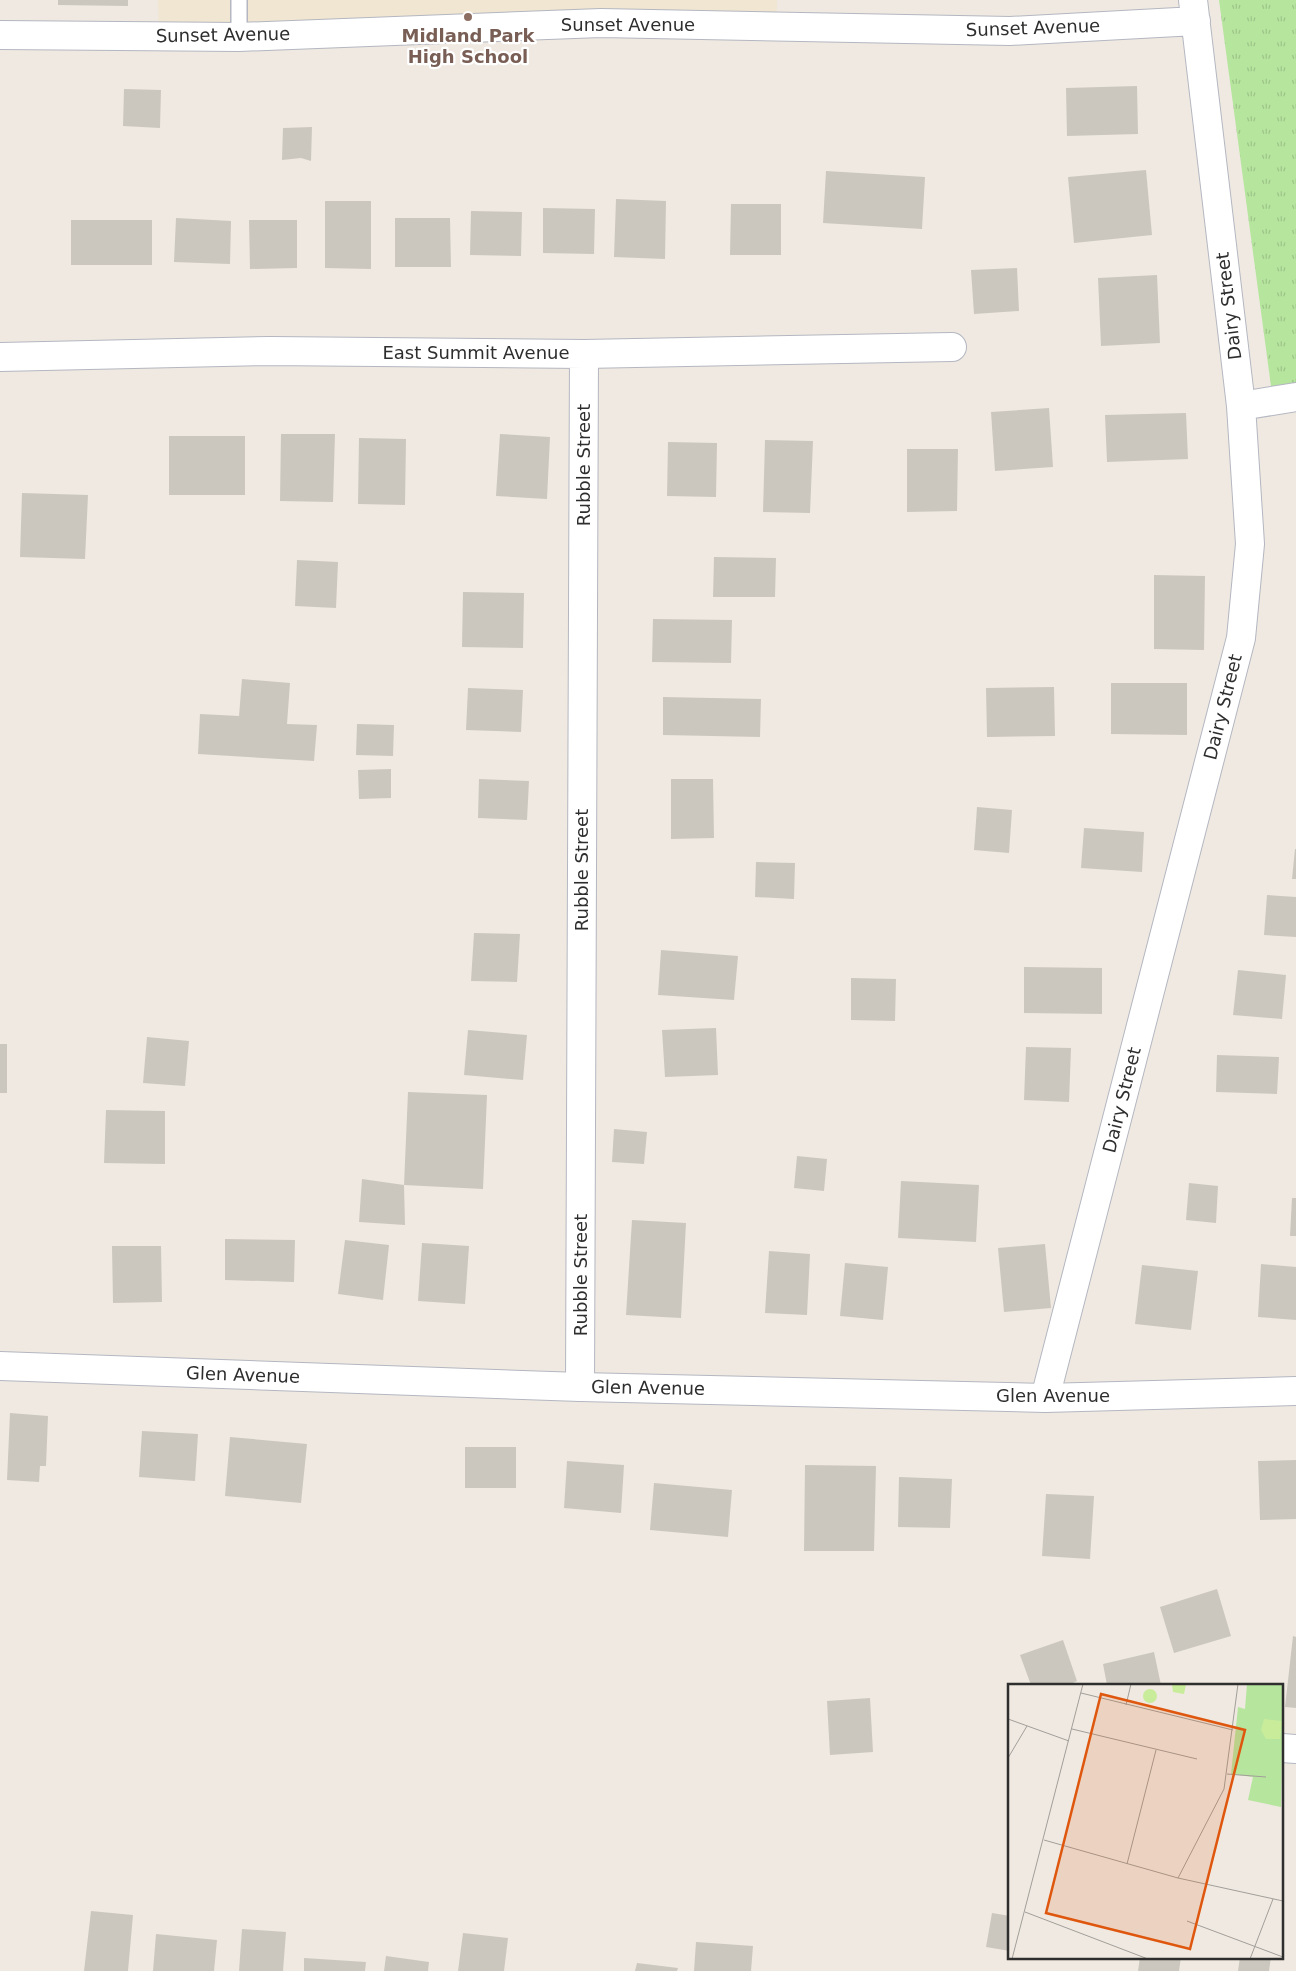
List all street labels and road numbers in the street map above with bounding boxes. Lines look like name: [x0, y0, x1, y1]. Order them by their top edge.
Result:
street label: Sunset Avenue: [561, 14, 695, 35]
street label: Sunset Avenue: [965, 15, 1100, 40]
street label: Sunset Avenue: [156, 23, 290, 46]
street label: Dairy Street: [1211, 251, 1246, 361]
street label: East Summit Avenue: [382, 342, 570, 363]
street label: Rubble Street: [573, 404, 594, 526]
street label: Dairy Street: [1199, 652, 1246, 762]
street label: Rubble Street: [571, 809, 592, 931]
street label: Dairy Street: [1098, 1045, 1145, 1155]
street label: Rubble Street: [570, 1214, 591, 1336]
street label: Glen Avenue: [186, 1362, 300, 1387]
street label: Glen Avenue: [591, 1376, 705, 1399]
street label: Glen Avenue: [996, 1385, 1110, 1406]

